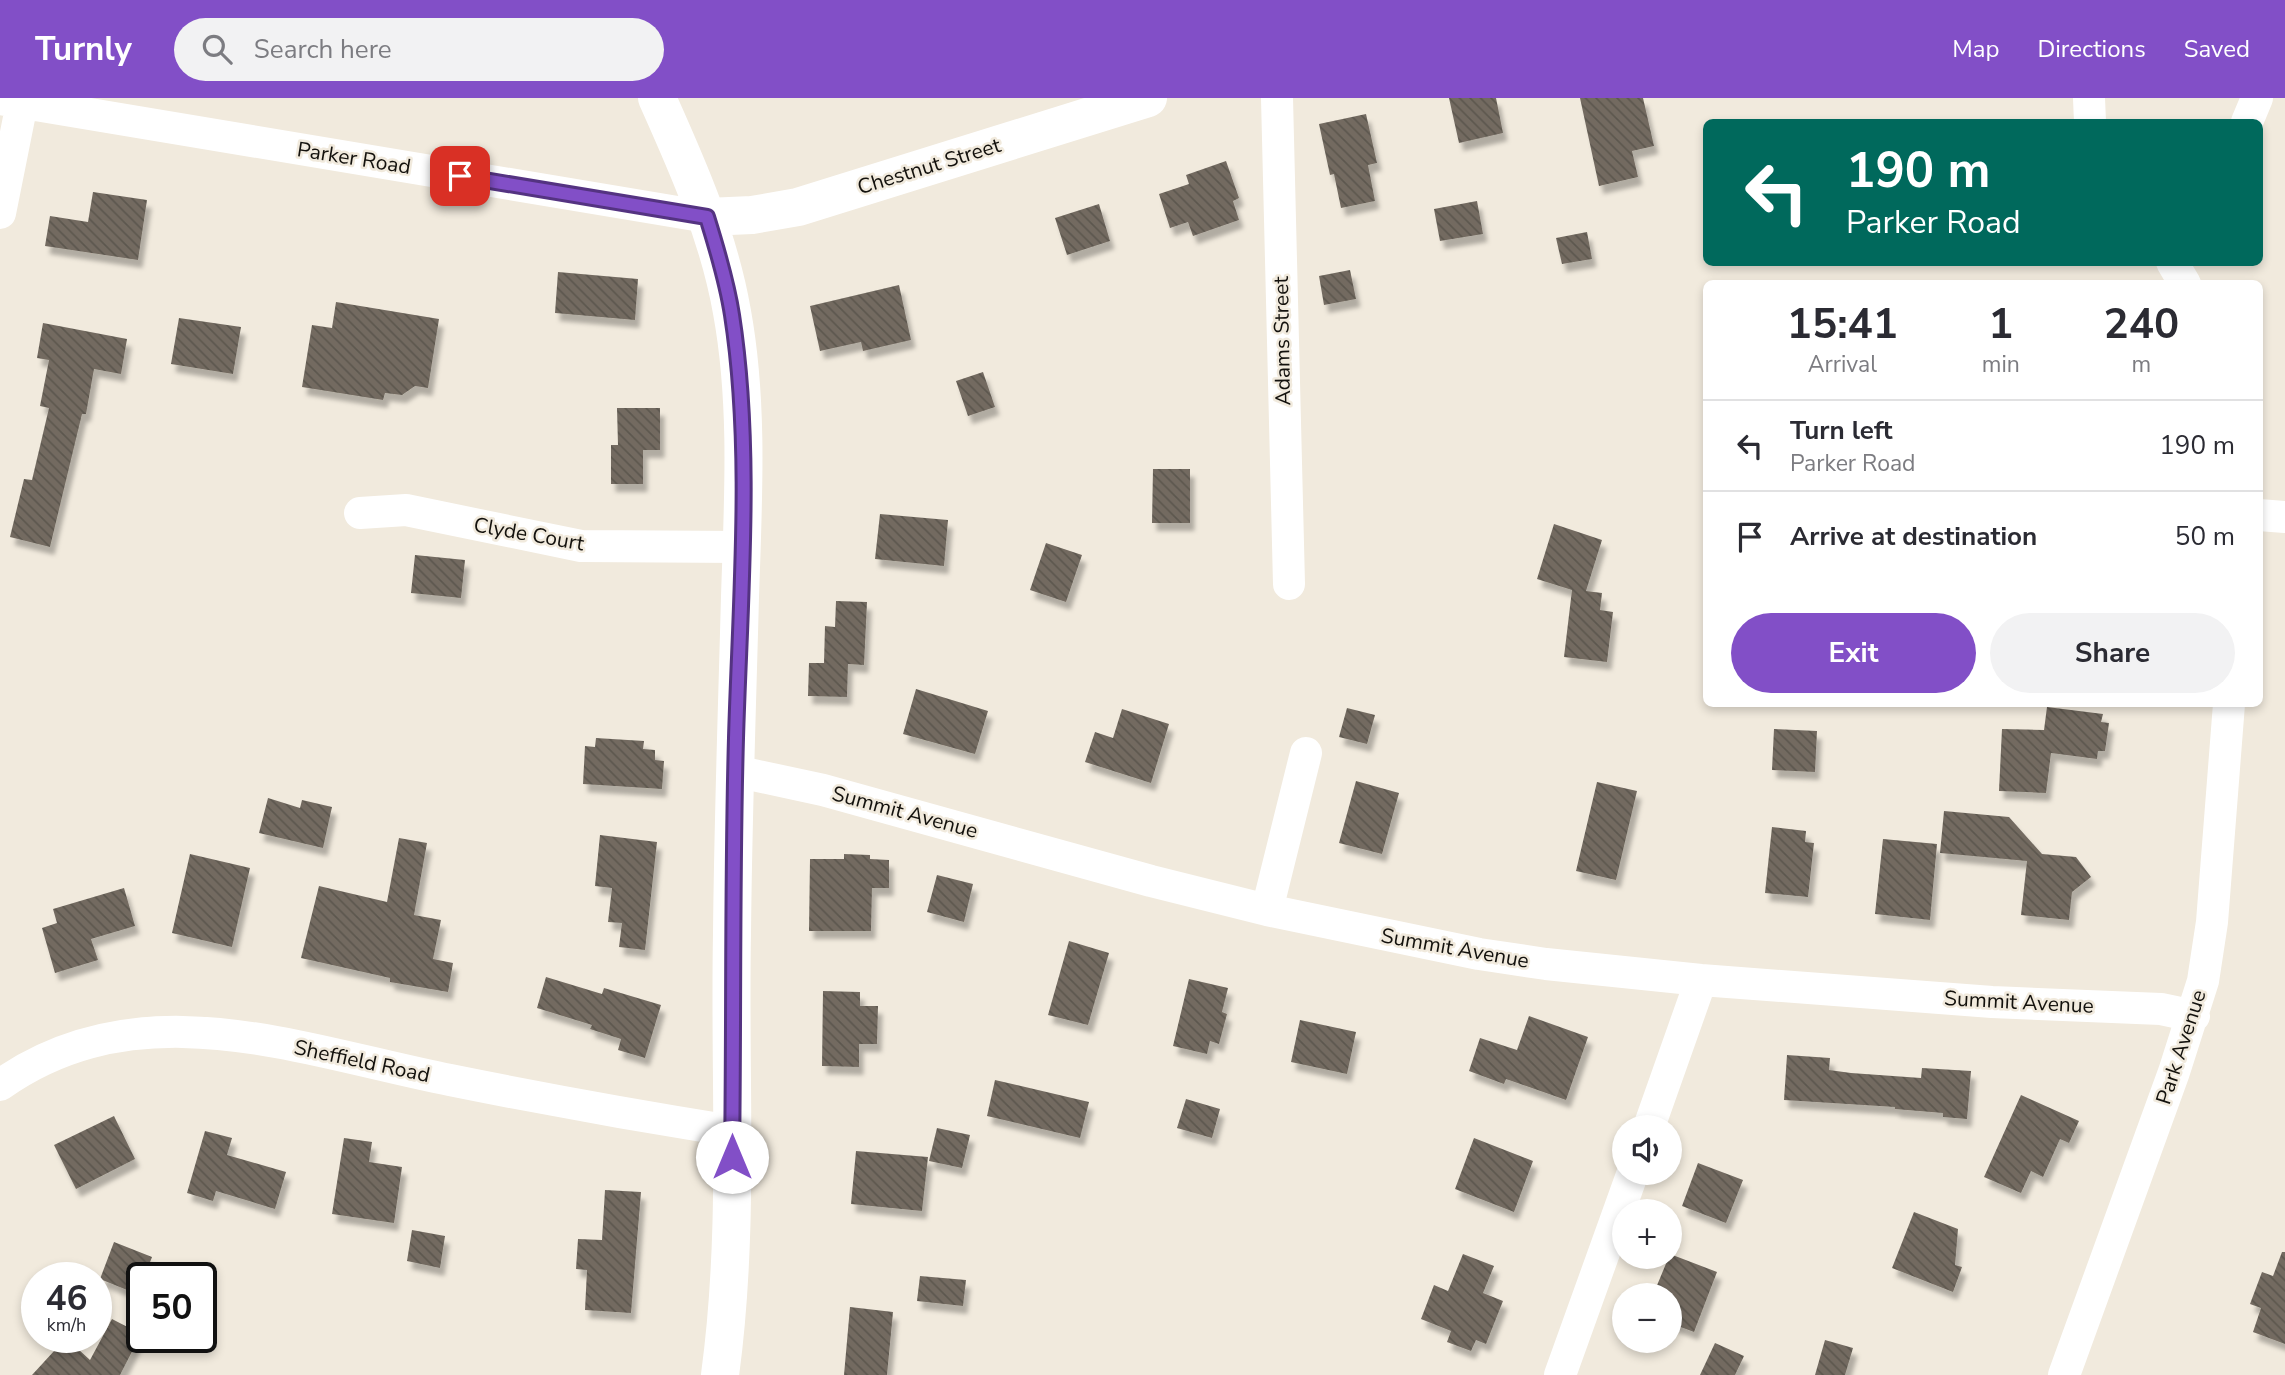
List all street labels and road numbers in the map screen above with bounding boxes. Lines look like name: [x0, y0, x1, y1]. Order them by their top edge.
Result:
street label: Chestnut Street: [854, 131, 1005, 201]
street label: Parker Road: [295, 135, 413, 181]
street label: Adams Street: [1267, 275, 1297, 406]
street label: Clyde Court: [471, 511, 587, 558]
street label: Summit Avenue: [829, 779, 981, 845]
street label: Summit Avenue: [1379, 921, 1531, 975]
street label: Summit Avenue: [1943, 984, 2095, 1020]
street label: Park Avenue: [2149, 986, 2213, 1108]
street label: Sheffield Road: [292, 1033, 432, 1089]

